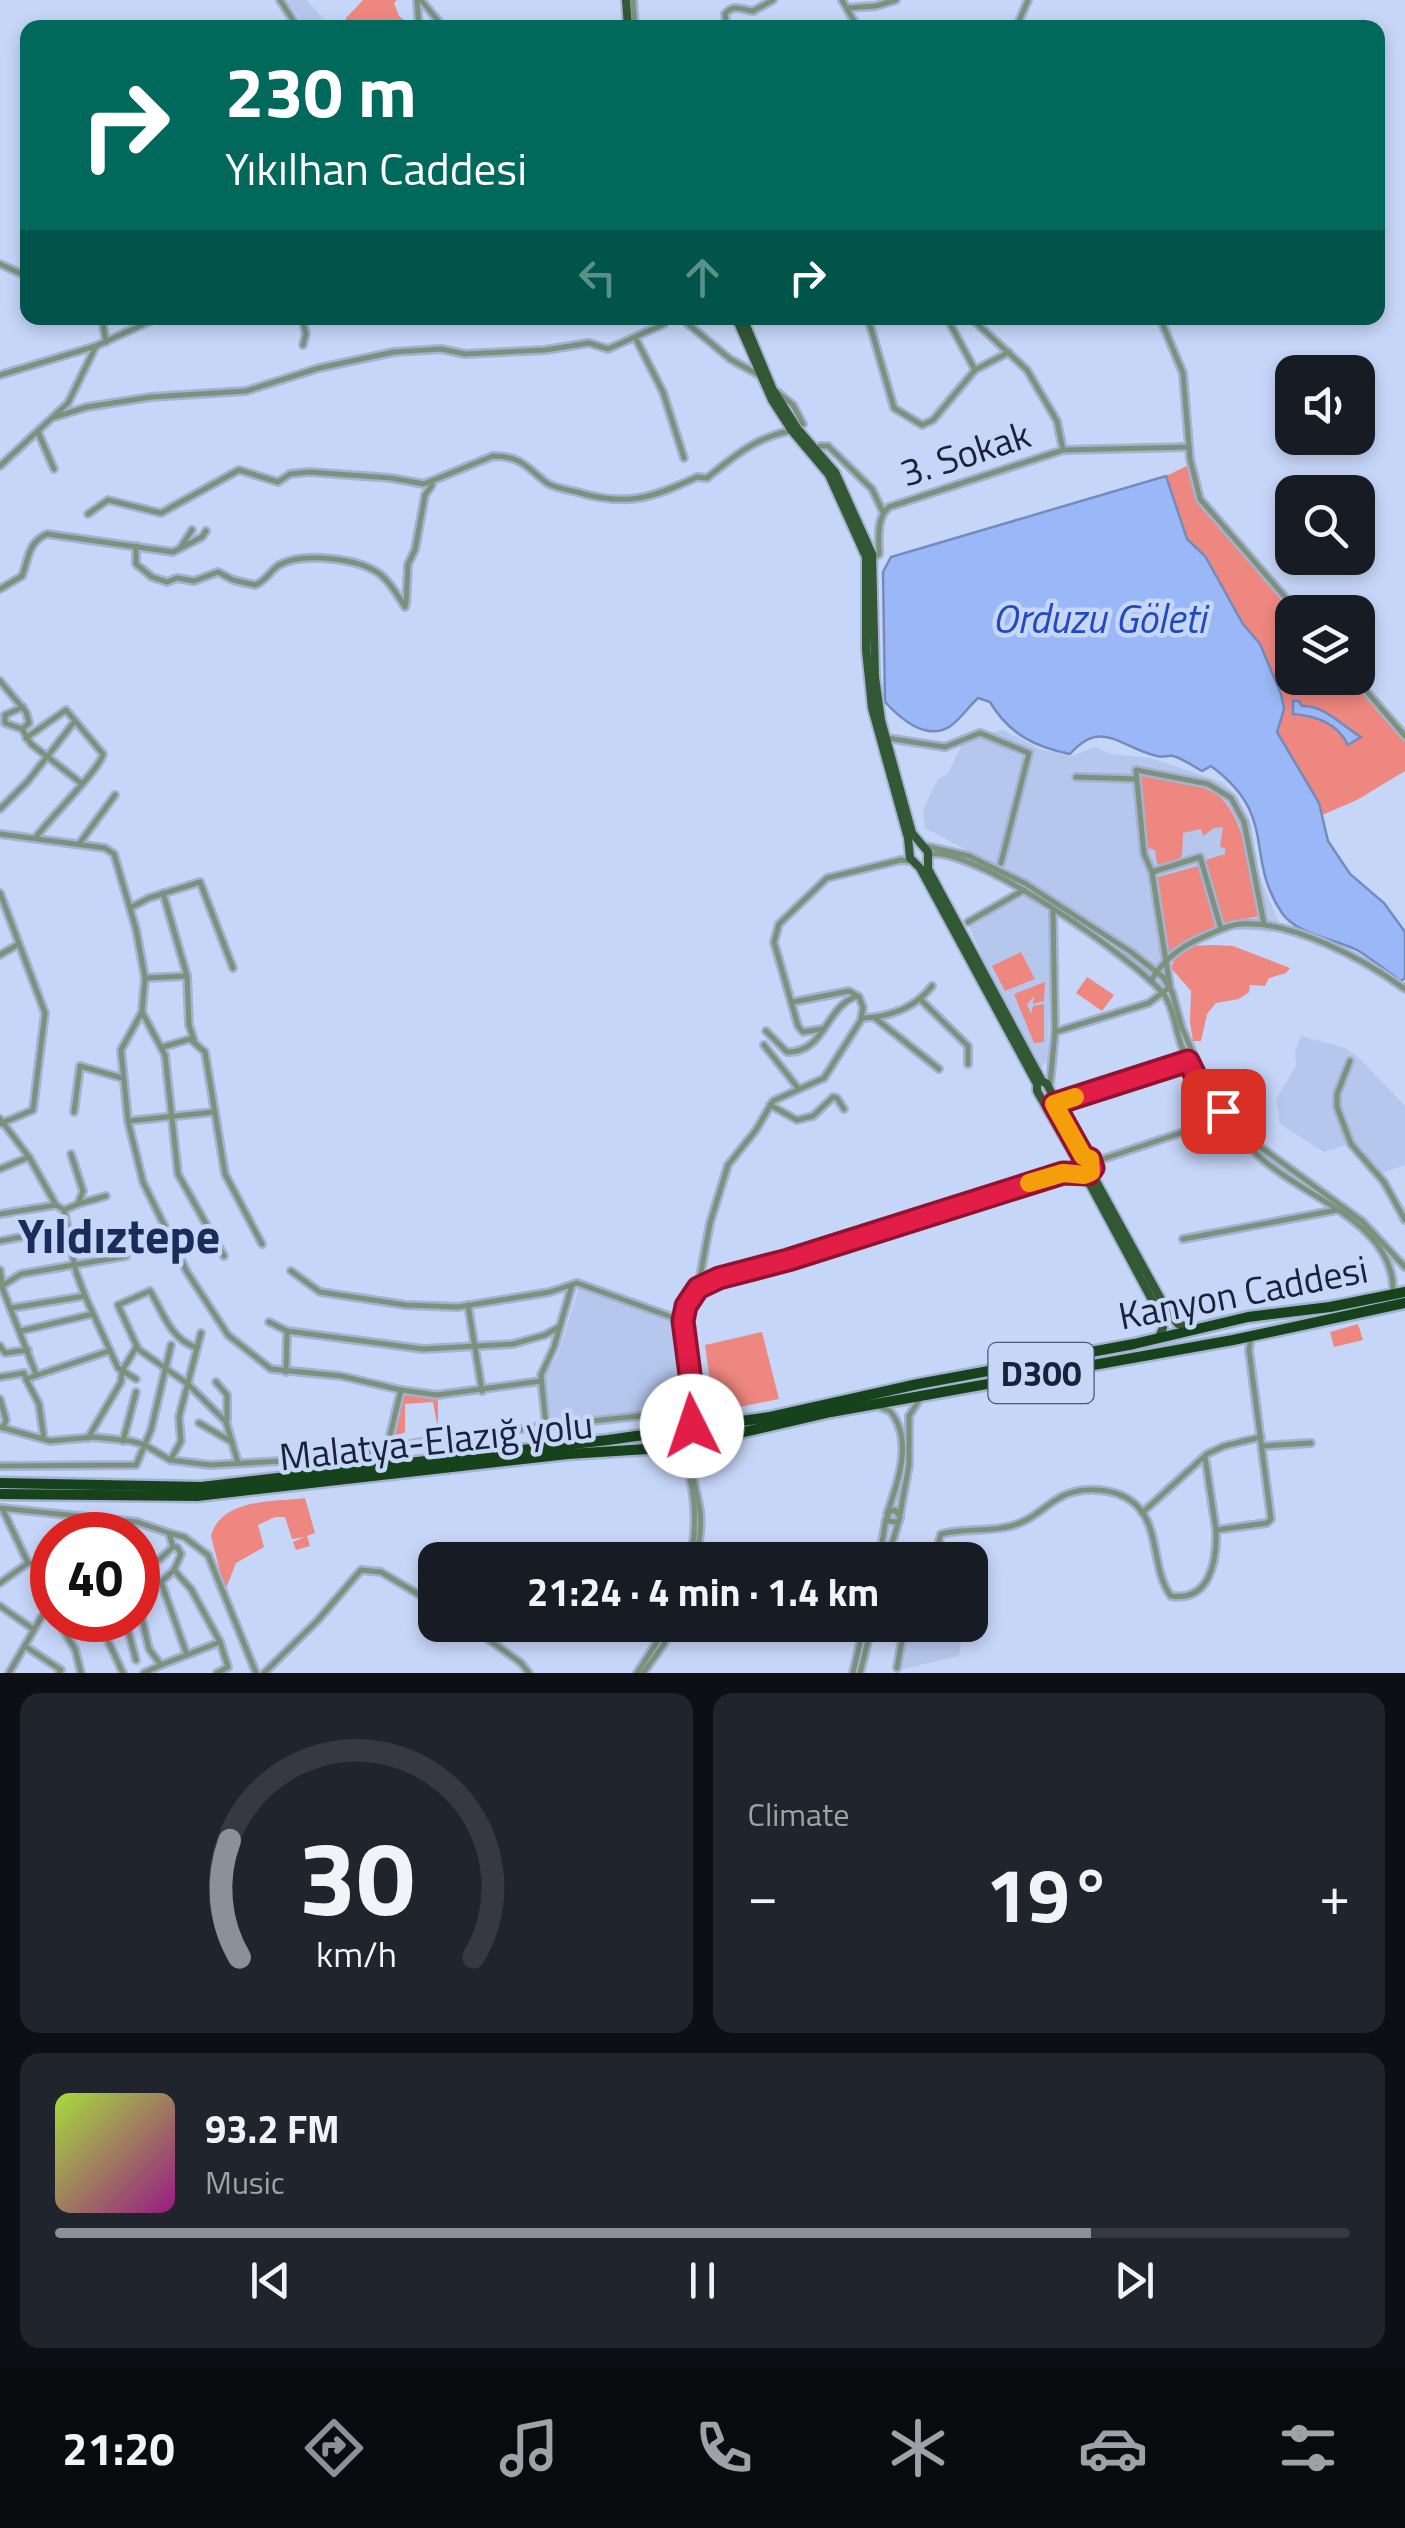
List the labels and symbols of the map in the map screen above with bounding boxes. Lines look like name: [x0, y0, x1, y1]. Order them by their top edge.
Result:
street label: 3. Sokak: [892, 405, 1038, 501]
water label: Orduzu Göleti: [992, 588, 1210, 649]
pin: [1181, 1069, 1266, 1154]
district label: Yıldıztepe: [18, 1199, 220, 1272]
street label: Kanyon Caddesi: [1113, 1239, 1373, 1345]
road number: D300: [988, 1343, 1094, 1403]
position arrow: [640, 1374, 744, 1478]
street label: Malatya-Elazığ yolu: [276, 1395, 596, 1485]
speed limit sign: 40: [30, 1512, 160, 1642]

